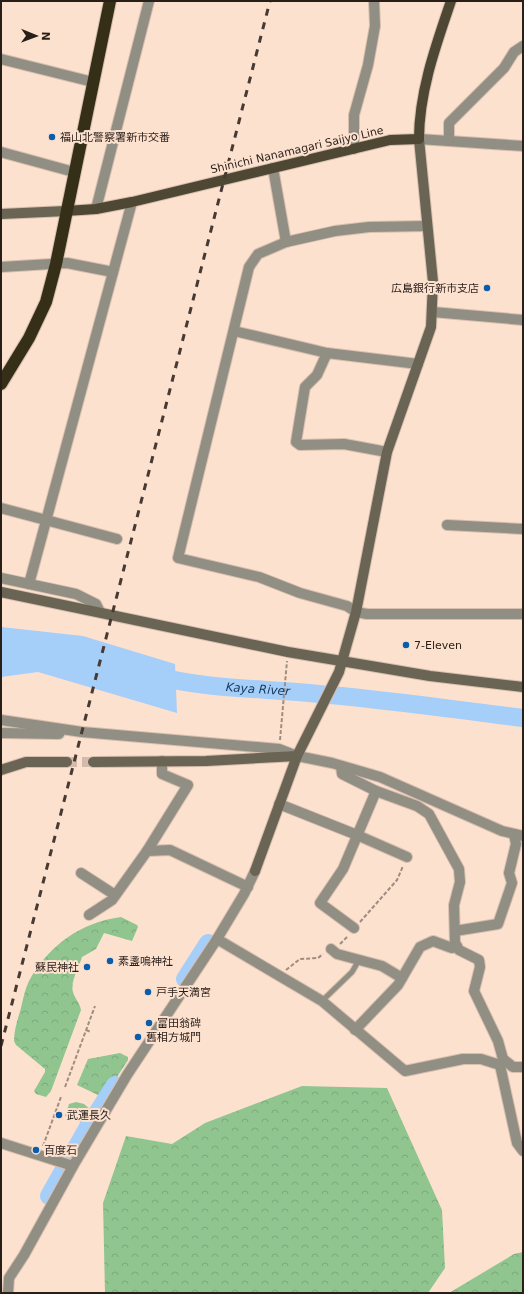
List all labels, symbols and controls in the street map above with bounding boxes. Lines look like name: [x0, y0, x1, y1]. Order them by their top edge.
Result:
north arrow: [16, 16, 56, 56]
text: N: [39, 31, 52, 41]
street label: Shinichi Nanamagari Saijyo Line: [209, 124, 385, 176]
place label: 福山北警察署新市交番: [60, 131, 170, 144]
marker: 福山北警察署新市交番: [47, 132, 57, 142]
place label: 広島銀行新市支店: [391, 282, 479, 295]
marker: 広島銀行新市支店: [482, 283, 492, 293]
place label: 7-Eleven: [414, 639, 462, 652]
marker: 7-Eleven: [401, 640, 411, 650]
water label: Kaya River: [225, 680, 291, 698]
place label: 素盞嗚神社: [118, 955, 173, 968]
marker: 素盞嗚神社: [105, 956, 115, 966]
place label: 蘇民神社: [35, 961, 79, 974]
marker: 蘇民神社: [82, 962, 92, 972]
place label: 戸手天満宮: [156, 986, 211, 999]
marker: 戸手天満宮: [143, 987, 153, 997]
place label: 富田翁碑: [157, 1017, 201, 1030]
marker: 富田翁碑: [144, 1018, 154, 1028]
place label: 舊相方城門: [146, 1031, 201, 1044]
marker: 舊相方城門: [133, 1032, 143, 1042]
place label: 武運長久: [67, 1109, 111, 1122]
marker: 武運長久: [54, 1110, 64, 1120]
place label: 百度石: [44, 1144, 77, 1157]
marker: 百度石: [31, 1145, 41, 1155]

